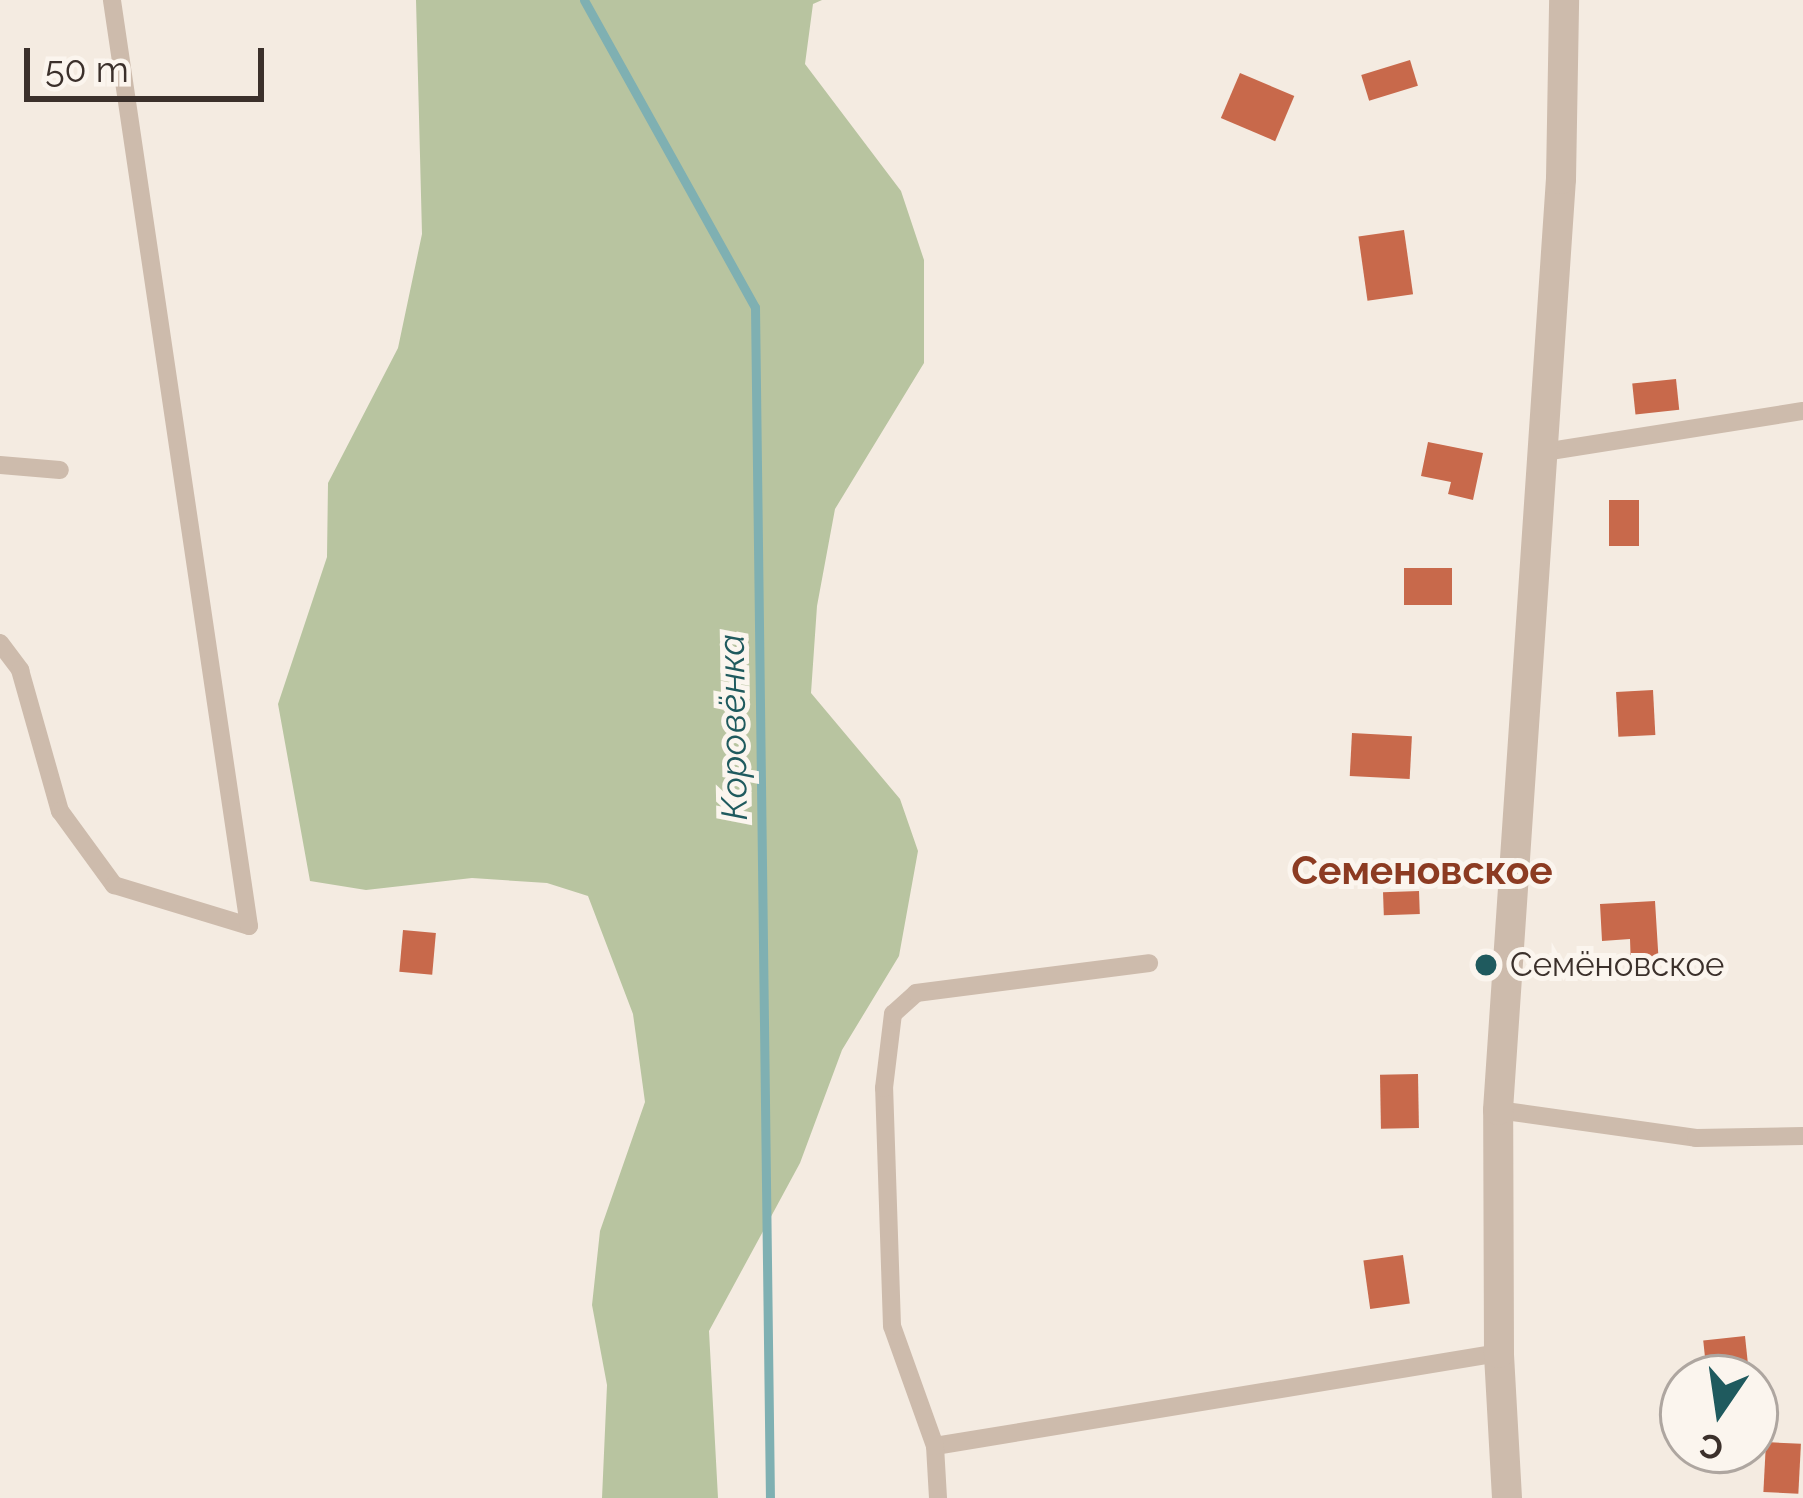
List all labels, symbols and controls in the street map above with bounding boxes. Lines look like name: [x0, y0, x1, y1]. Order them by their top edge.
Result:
scale bar: [30, 24, 270, 98]
text: 50 m: [45, 48, 129, 90]
water label: Коровёнка: [710, 633, 756, 821]
district label: Семеновское: [1291, 847, 1553, 893]
place label: Семёновское: [1510, 945, 1724, 985]
marker: Семёновское: [1473, 952, 1499, 978]
north arrow: [1659, 1354, 1779, 1474]
text: С: [1696, 1425, 1727, 1468]

